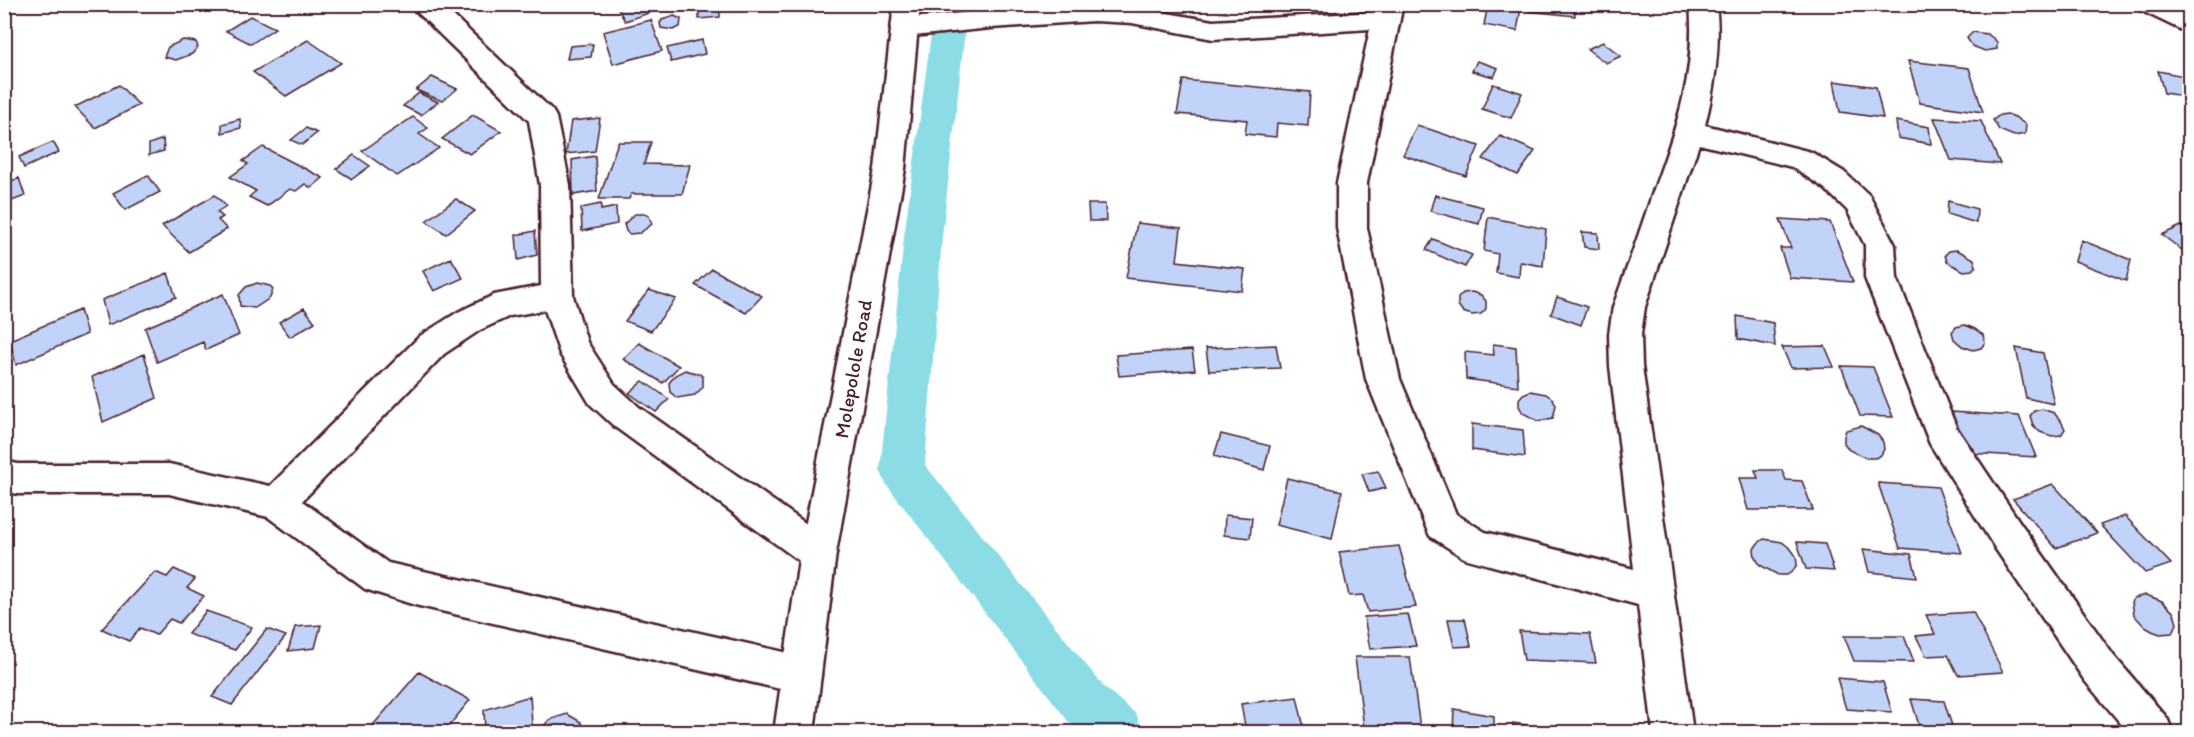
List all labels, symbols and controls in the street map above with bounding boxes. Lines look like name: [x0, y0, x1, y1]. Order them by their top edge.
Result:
street label: Molepolole Road: [829, 298, 877, 440]

